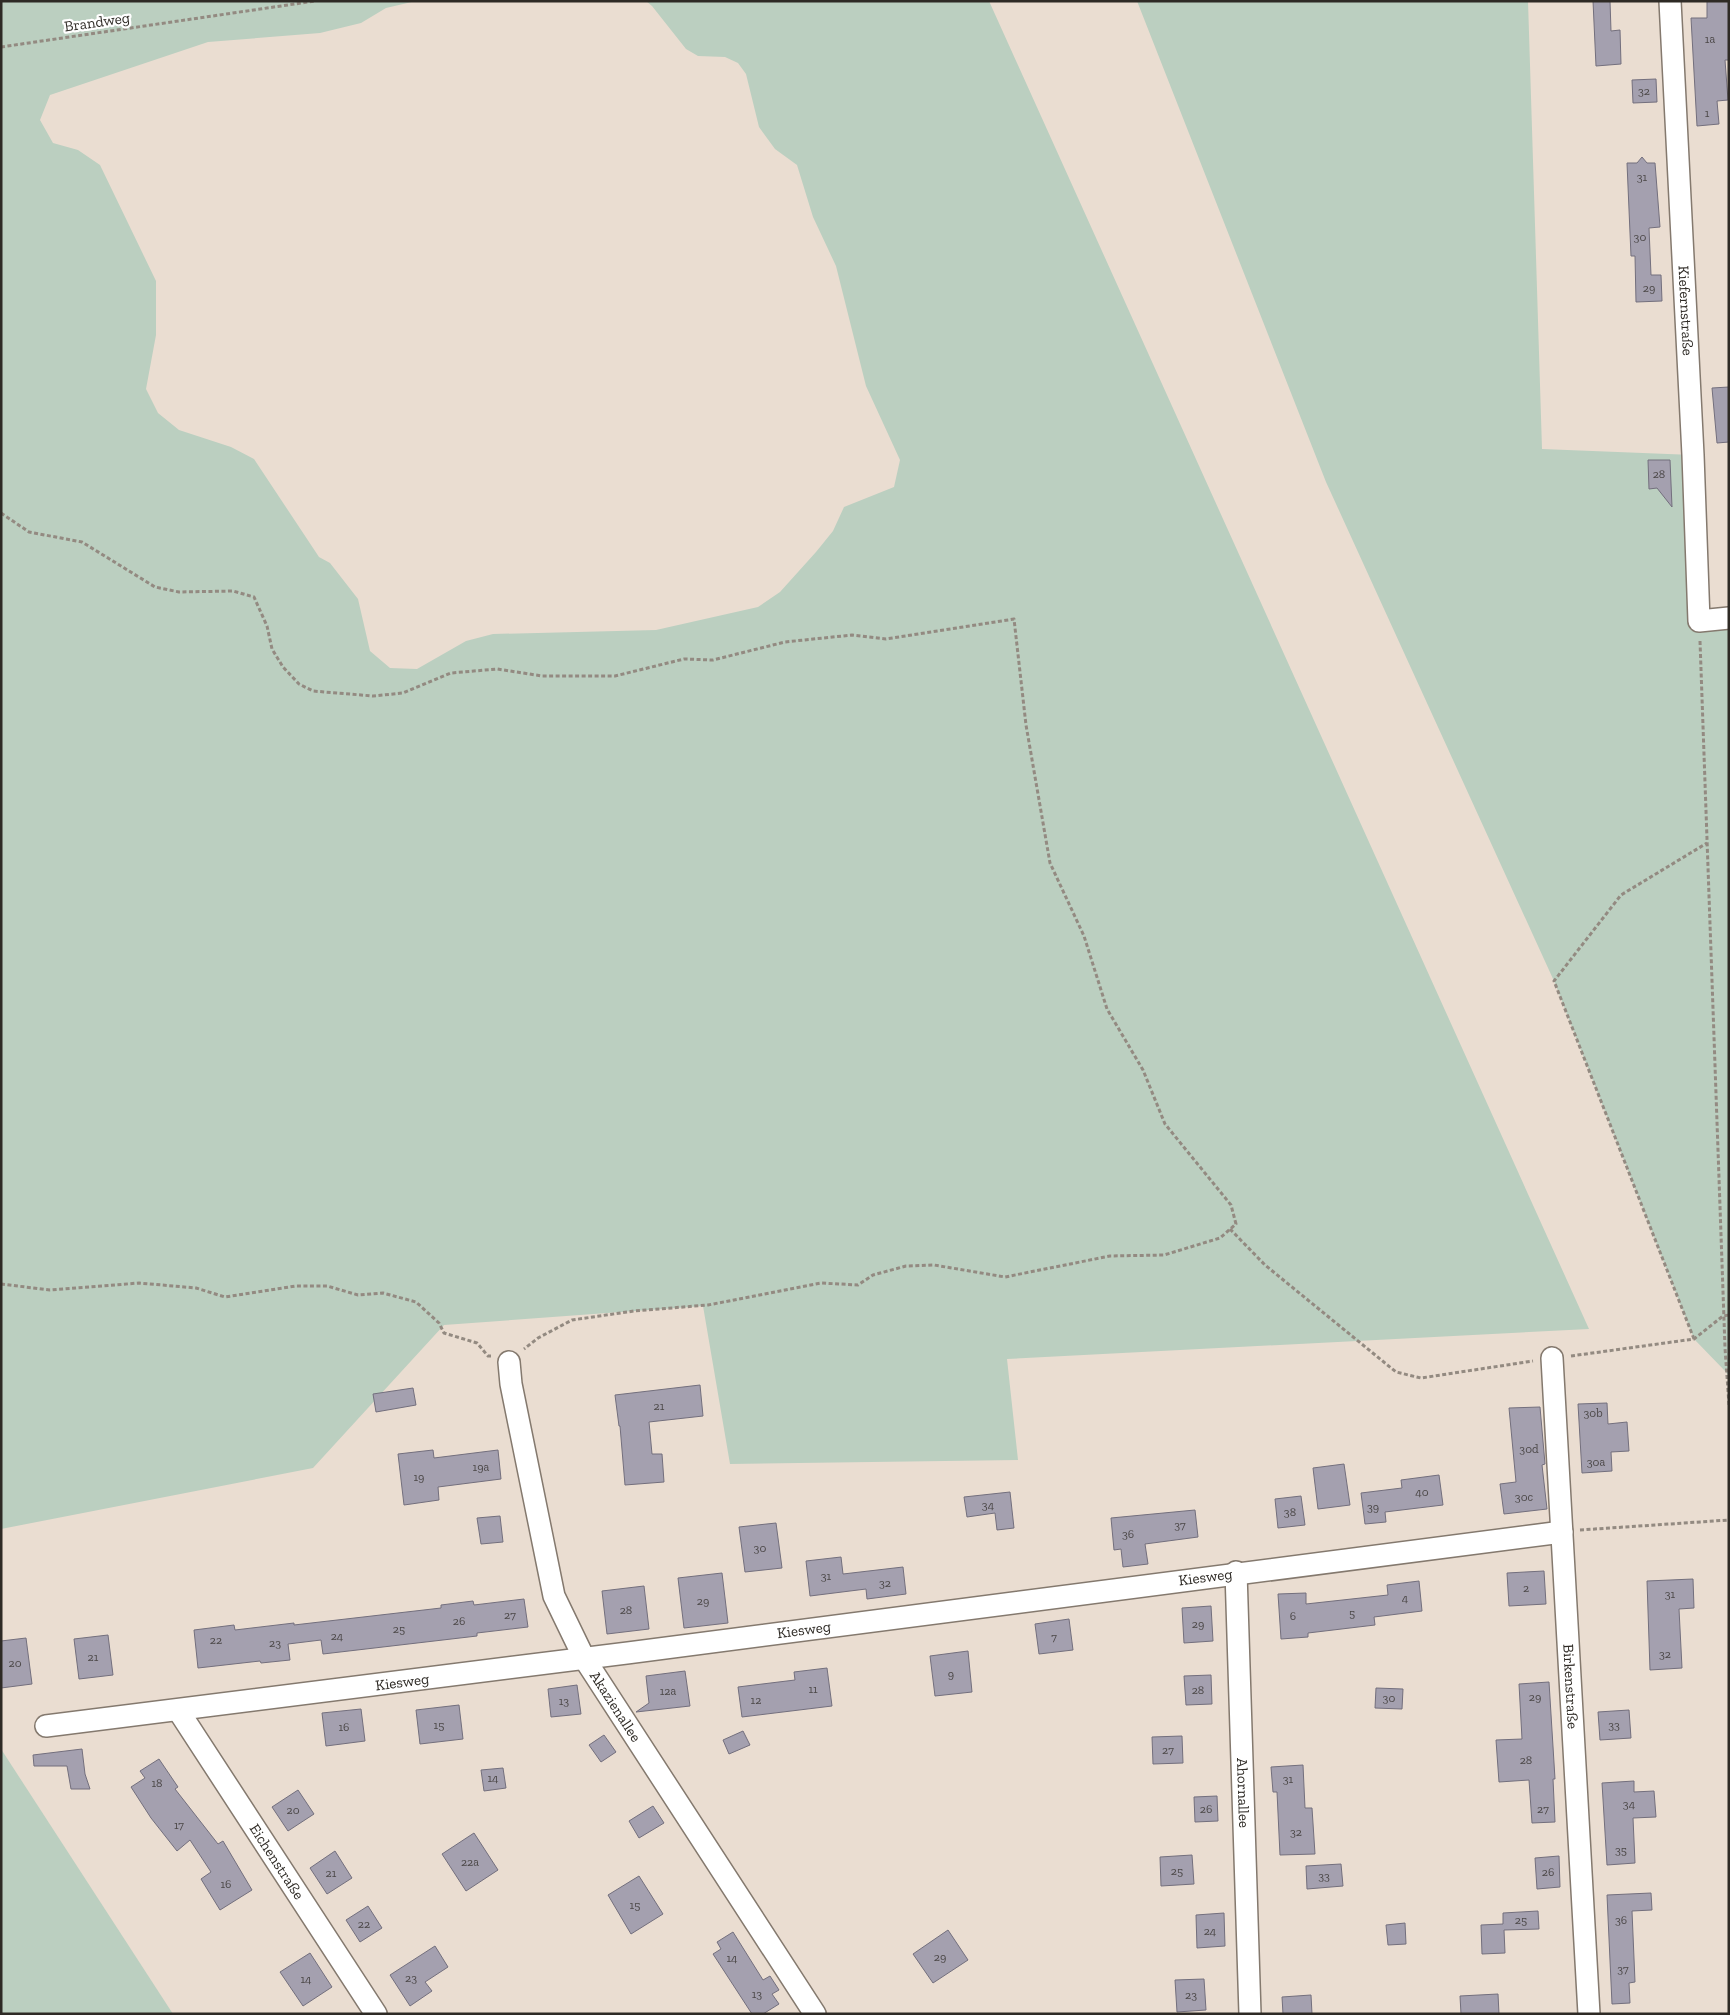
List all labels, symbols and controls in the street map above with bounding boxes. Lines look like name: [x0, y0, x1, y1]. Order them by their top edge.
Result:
street label: Brandweg: [63, 9, 131, 35]
house number: 1a: [1705, 32, 1715, 46]
house number: 32: [1638, 84, 1650, 98]
house number: 1: [1705, 106, 1710, 120]
house number: 31: [1637, 170, 1648, 184]
house number: 30: [1634, 230, 1646, 244]
street label: Kiefernstraße: [1674, 265, 1697, 356]
house number: 29: [1643, 281, 1655, 295]
house number: 28: [1653, 467, 1665, 481]
house number: 21: [654, 1399, 665, 1413]
house number: 30b: [1583, 1406, 1603, 1420]
house number: 30d: [1519, 1442, 1539, 1456]
house number: 30a: [1587, 1455, 1605, 1469]
house number: 19a: [473, 1460, 490, 1474]
house number: 19: [414, 1470, 425, 1484]
house number: 40: [1415, 1485, 1429, 1499]
house number: 30c: [1515, 1490, 1534, 1504]
house number: 34: [982, 1498, 995, 1512]
house number: 39: [1367, 1500, 1379, 1514]
house number: 38: [1284, 1505, 1296, 1519]
house number: 37: [1174, 1518, 1186, 1532]
house number: 36: [1122, 1527, 1134, 1541]
house number: 30: [754, 1541, 766, 1555]
street label: Kiesweg: [1177, 1565, 1233, 1589]
house number: 31: [821, 1569, 832, 1583]
house number: 32: [879, 1576, 891, 1590]
house number: 2: [1523, 1581, 1529, 1595]
house number: 31: [1665, 1587, 1676, 1601]
house number: 4: [1402, 1591, 1409, 1605]
house number: 29: [697, 1594, 709, 1608]
house number: 28: [620, 1603, 632, 1617]
house number: 5: [1349, 1606, 1355, 1620]
house number: 27: [504, 1608, 516, 1622]
house number: 6: [1290, 1609, 1296, 1623]
house number: 26: [453, 1614, 465, 1628]
street label: Kiesweg: [776, 1617, 832, 1642]
house number: 29: [1192, 1617, 1204, 1631]
house number: 25: [393, 1622, 405, 1636]
house number: 24: [331, 1629, 344, 1643]
house number: 7: [1051, 1630, 1057, 1644]
house number: 22: [210, 1633, 222, 1647]
house number: 23: [269, 1636, 281, 1650]
street label: Birkenstraße: [1559, 1643, 1582, 1730]
house number: 32: [1659, 1647, 1671, 1661]
house number: 21: [88, 1650, 99, 1664]
house number: 20: [8, 1656, 22, 1670]
house number: 9: [948, 1667, 954, 1681]
street label: Akazienallee: [586, 1668, 645, 1745]
street label: Kiesweg: [374, 1670, 430, 1694]
house number: 11: [808, 1682, 818, 1696]
house number: 28: [1192, 1683, 1204, 1697]
house number: 12a: [660, 1684, 676, 1698]
house number: 29: [1529, 1690, 1541, 1704]
house number: 30: [1383, 1691, 1395, 1705]
house number: 12: [751, 1693, 761, 1707]
house number: 13: [559, 1694, 569, 1708]
house number: 15: [434, 1718, 444, 1732]
house number: 33: [1608, 1718, 1620, 1732]
house number: 16: [339, 1720, 350, 1734]
house number: 27: [1162, 1743, 1174, 1757]
house number: 28: [1520, 1753, 1532, 1767]
street label: Ahornallee: [1233, 1758, 1253, 1828]
house number: 14: [487, 1771, 499, 1785]
house number: 31: [1283, 1772, 1294, 1786]
house number: 18: [151, 1776, 163, 1790]
house number: 34: [1623, 1797, 1636, 1811]
house number: 26: [1200, 1802, 1212, 1816]
house number: 27: [1537, 1802, 1549, 1816]
house number: 20: [286, 1803, 300, 1817]
house number: 17: [174, 1818, 184, 1832]
street label: Eichenstraße: [246, 1820, 308, 1903]
house number: 32: [1290, 1825, 1302, 1839]
house number: 35: [1615, 1843, 1627, 1857]
house number: 22a: [461, 1855, 479, 1869]
house number: 25: [1171, 1864, 1183, 1878]
house number: 26: [1542, 1865, 1554, 1879]
house number: 21: [326, 1866, 337, 1880]
house number: 33: [1318, 1869, 1330, 1883]
house number: 16: [221, 1877, 232, 1891]
house number: 15: [630, 1898, 640, 1912]
house number: 25: [1515, 1913, 1527, 1927]
house number: 36: [1615, 1913, 1627, 1927]
house number: 22: [358, 1917, 370, 1931]
house number: 24: [1204, 1924, 1217, 1938]
house number: 29: [934, 1950, 946, 1964]
house number: 14: [726, 1951, 738, 1965]
house number: 37: [1617, 1962, 1629, 1976]
house number: 23: [405, 1971, 417, 1985]
house number: 14: [300, 1972, 312, 1986]
house number: 13: [752, 1987, 762, 2001]
house number: 23: [1185, 1988, 1197, 2002]

